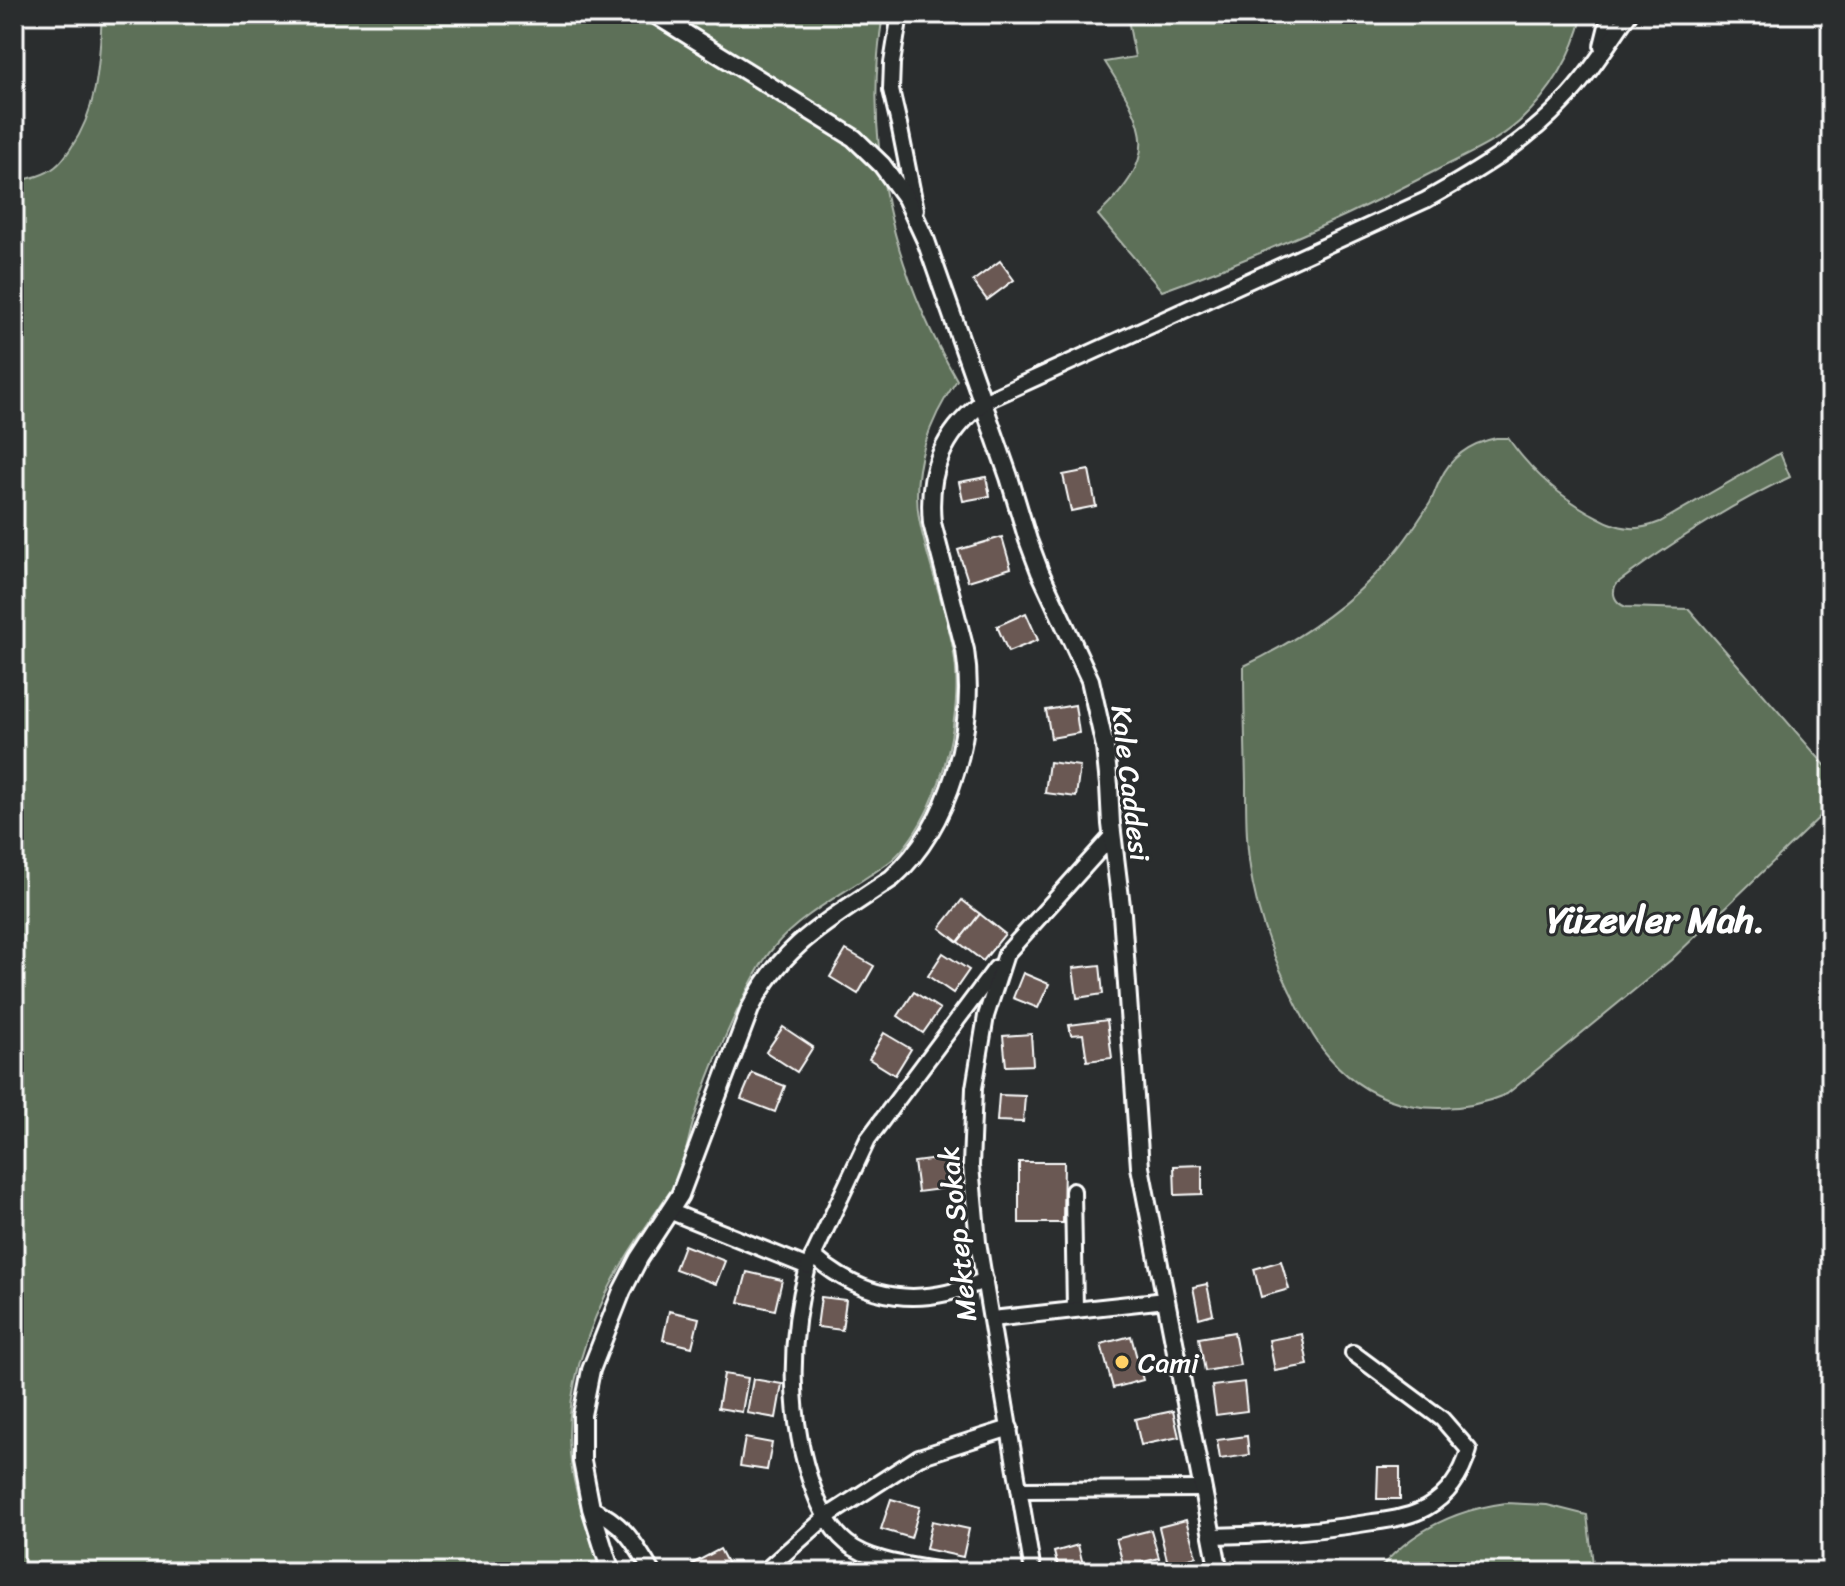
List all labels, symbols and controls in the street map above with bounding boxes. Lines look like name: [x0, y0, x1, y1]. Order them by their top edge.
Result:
street label: Kale Caddesi: [1097, 702, 1165, 865]
district label: Yüzevler Mah.: [1547, 888, 1765, 952]
street label: Mektep Sokak: [924, 1144, 991, 1324]
place label: Cami: [1138, 1338, 1200, 1387]
marker: Cami: [1113, 1353, 1131, 1371]

